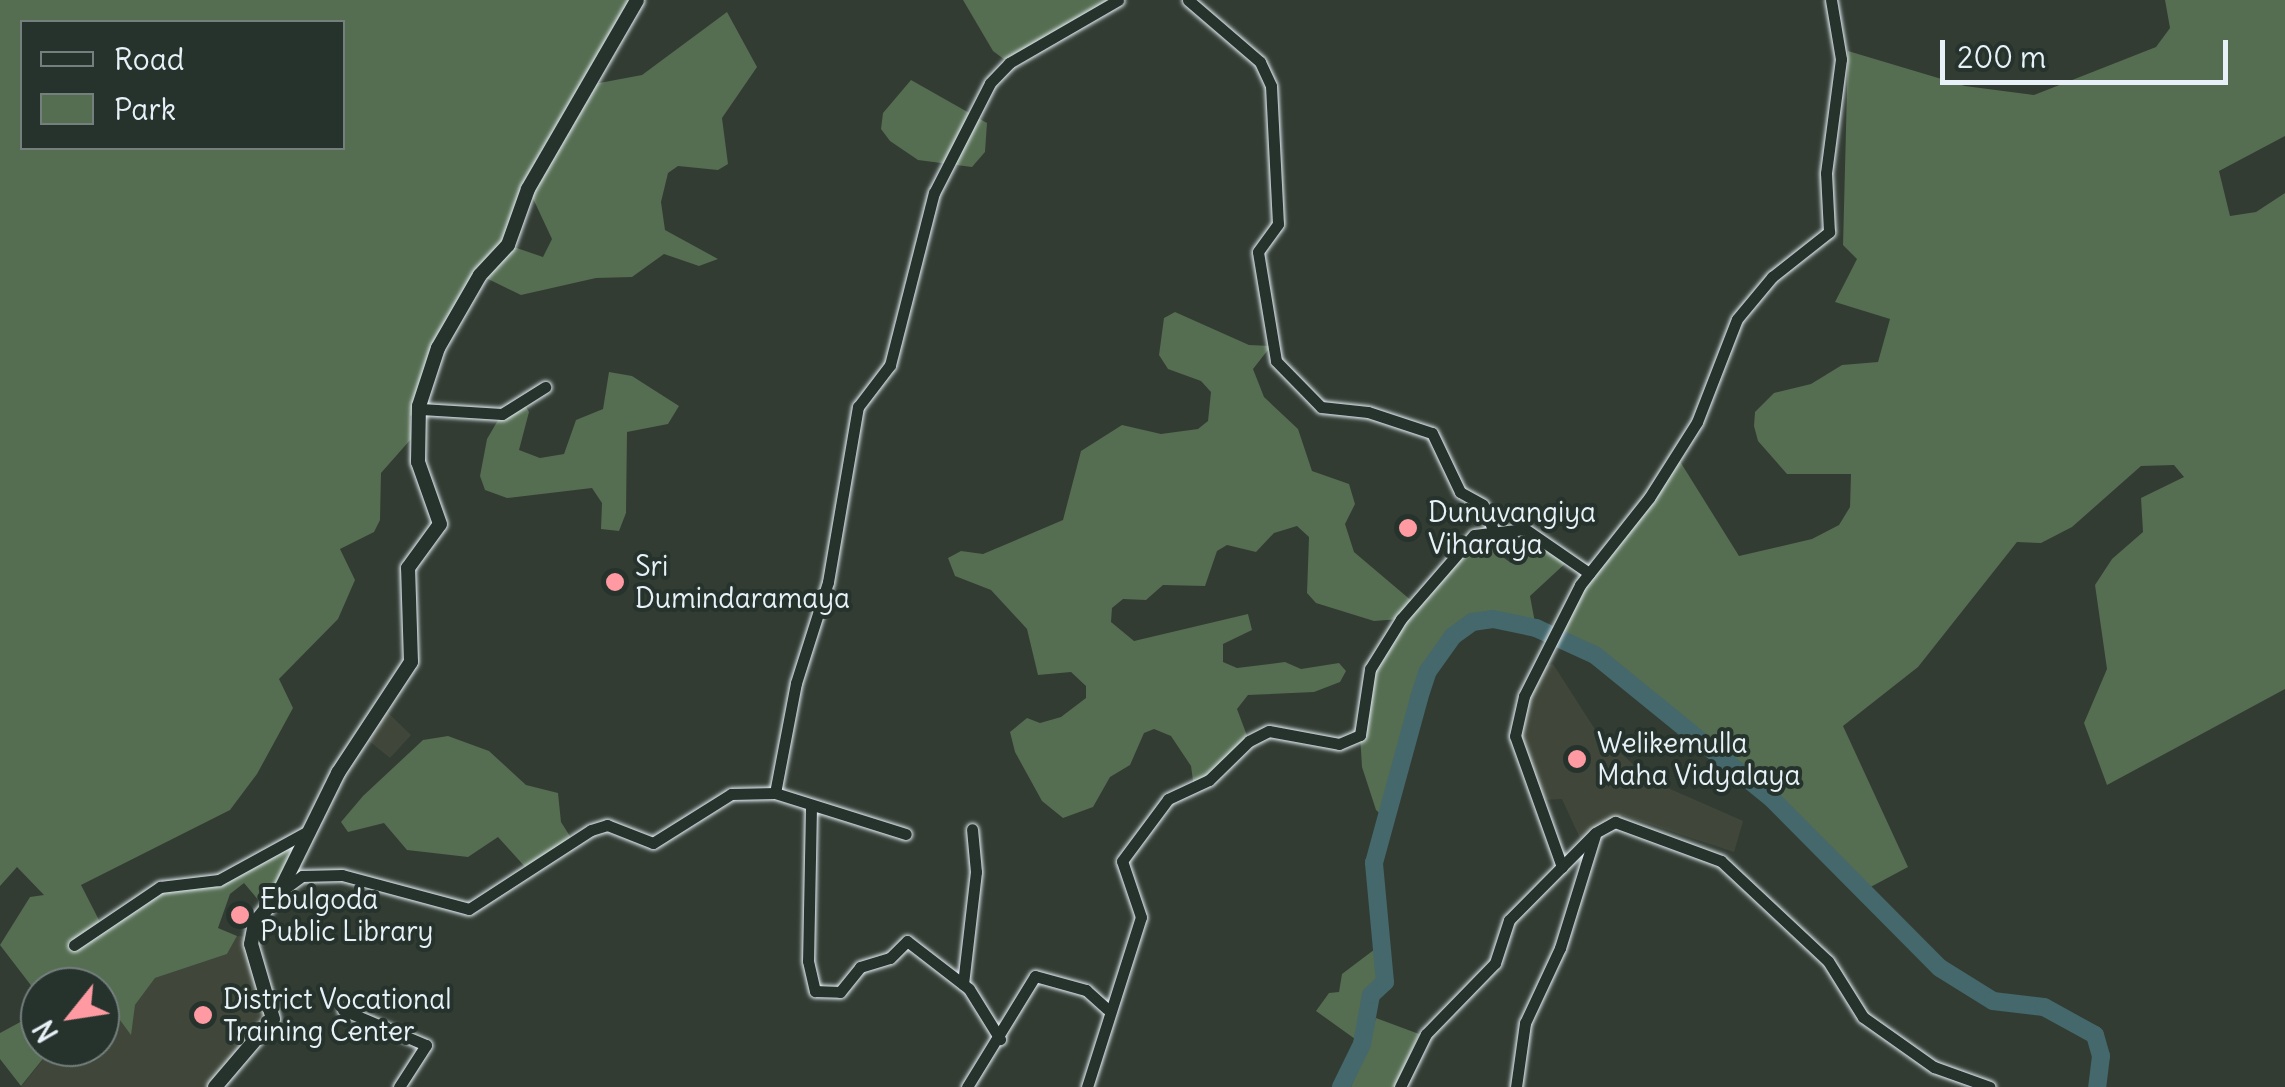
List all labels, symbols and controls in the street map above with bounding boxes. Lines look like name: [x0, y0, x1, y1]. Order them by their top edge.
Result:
legend: [20, 20, 345, 150]
scale bar: [1945, 20, 2232, 82]
text: 200 m: [1957, 38, 2046, 76]
text: Road: [114, 40, 184, 78]
text: Park: [114, 90, 176, 128]
place label: Dunuvangiya Viharaya: [1428, 495, 1596, 561]
marker: Dunuvangiya Viharaya: [1397, 517, 1419, 539]
place label: Sri Dumindaramaya: [635, 549, 850, 615]
marker: Sri Dumindaramaya: [604, 571, 626, 593]
place label: Welikemulla Maha Vidyalaya: [1597, 726, 1800, 792]
marker: Welikemulla Maha Vidyalaya: [1566, 748, 1588, 770]
place label: Ebulgoda Public Library: [260, 882, 433, 948]
marker: Ebulgoda Public Library: [229, 904, 251, 926]
north arrow: [20, 967, 120, 1067]
place label: District Vocational Training Center: [223, 982, 451, 1048]
marker: District Vocational Training Center: [192, 1004, 214, 1026]
text: N: [25, 1014, 66, 1048]

